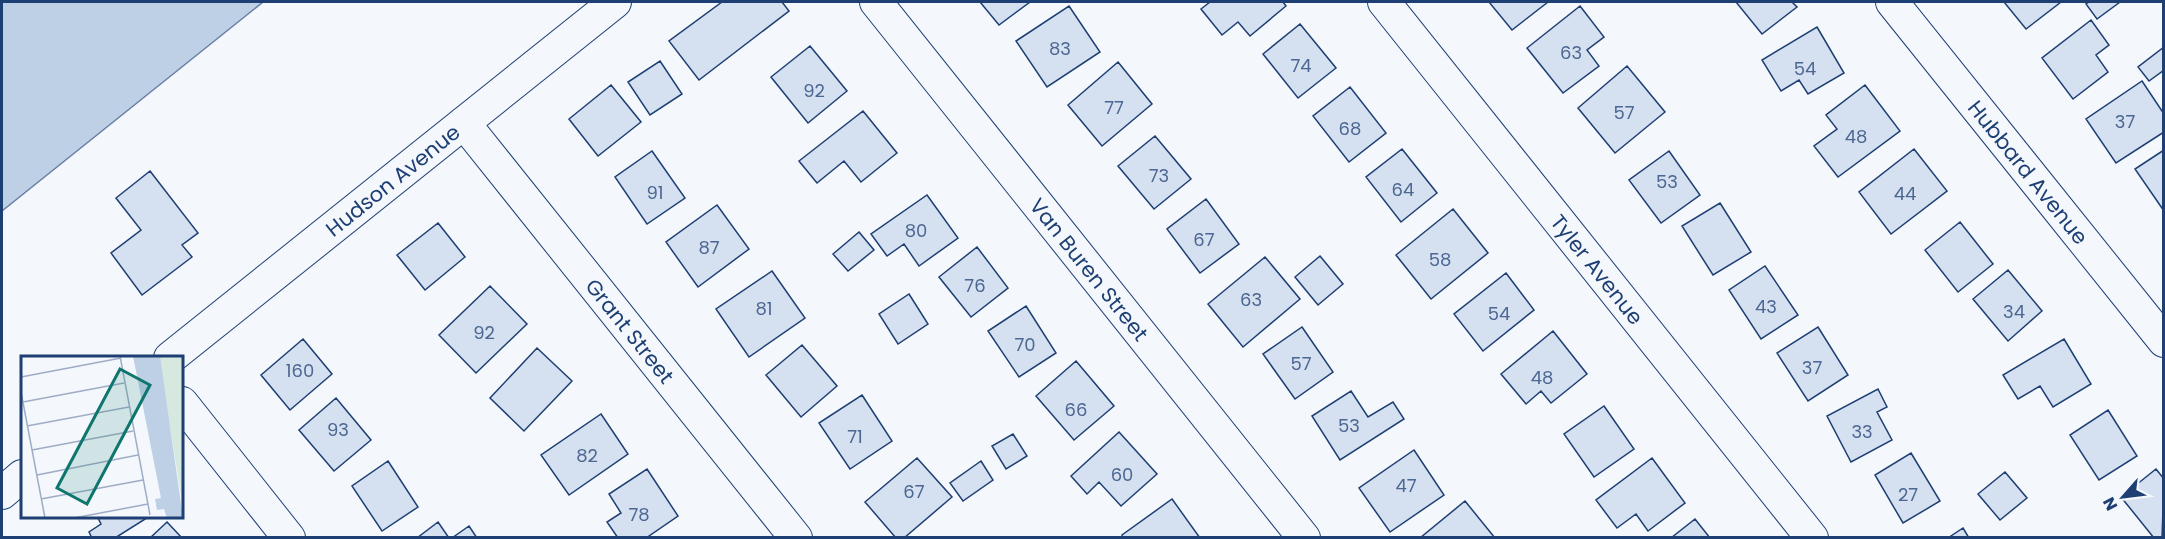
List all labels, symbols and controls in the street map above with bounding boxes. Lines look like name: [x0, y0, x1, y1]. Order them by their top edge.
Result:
house number: 83: [1049, 36, 1071, 61]
house number: 63: [1560, 40, 1582, 65]
house number: 74: [1290, 53, 1312, 78]
house number: 54: [1794, 56, 1816, 81]
house number: 92: [803, 78, 825, 103]
street label: Hubbard Avenue: [1962, 94, 2095, 250]
house number: 77: [1104, 95, 1124, 120]
house number: 57: [1613, 100, 1635, 125]
house number: 37: [2115, 109, 2135, 134]
house number: 68: [1339, 116, 1361, 141]
street label: Hudson Avenue: [319, 117, 466, 243]
house number: 48: [1845, 124, 1867, 149]
house number: 73: [1149, 163, 1169, 188]
house number: 53: [1656, 169, 1678, 194]
house number: 64: [1392, 177, 1414, 202]
house number: 91: [646, 180, 664, 205]
house number: 44: [1894, 181, 1916, 206]
street label: Van Buren Street: [1023, 192, 1155, 347]
street label: Tyler Avenue: [1544, 208, 1650, 331]
house number: 80: [905, 218, 927, 243]
house number: 67: [1193, 227, 1215, 252]
house number: 87: [698, 235, 720, 260]
house number: 58: [1429, 247, 1451, 272]
street label: Grant Street: [579, 272, 681, 389]
house number: 76: [964, 273, 986, 298]
house number: 63: [1240, 287, 1262, 312]
house number: 43: [1755, 294, 1777, 319]
house number: 81: [755, 296, 773, 321]
house number: 34: [2003, 299, 2025, 324]
house number: 54: [1488, 301, 1510, 326]
house number: 92: [473, 320, 495, 345]
house number: 70: [1014, 332, 1036, 357]
house number: 57: [1290, 351, 1312, 376]
house number: 37: [1802, 355, 1822, 380]
inset map: [21, 356, 183, 518]
house number: 160: [286, 358, 314, 383]
house number: 48: [1531, 365, 1553, 390]
house number: 66: [1065, 397, 1087, 422]
house number: 53: [1338, 413, 1360, 438]
house number: 93: [327, 417, 349, 442]
house number: 33: [1851, 419, 1873, 444]
house number: 71: [847, 424, 863, 449]
house number: 82: [576, 443, 598, 468]
house number: 60: [1111, 462, 1133, 487]
north arrow: [2093, 467, 2153, 527]
house number: 47: [1395, 473, 1417, 498]
house number: 67: [903, 479, 925, 504]
house number: 27: [1898, 482, 1918, 507]
text: N: [2097, 493, 2123, 515]
house number: 78: [628, 502, 650, 527]

